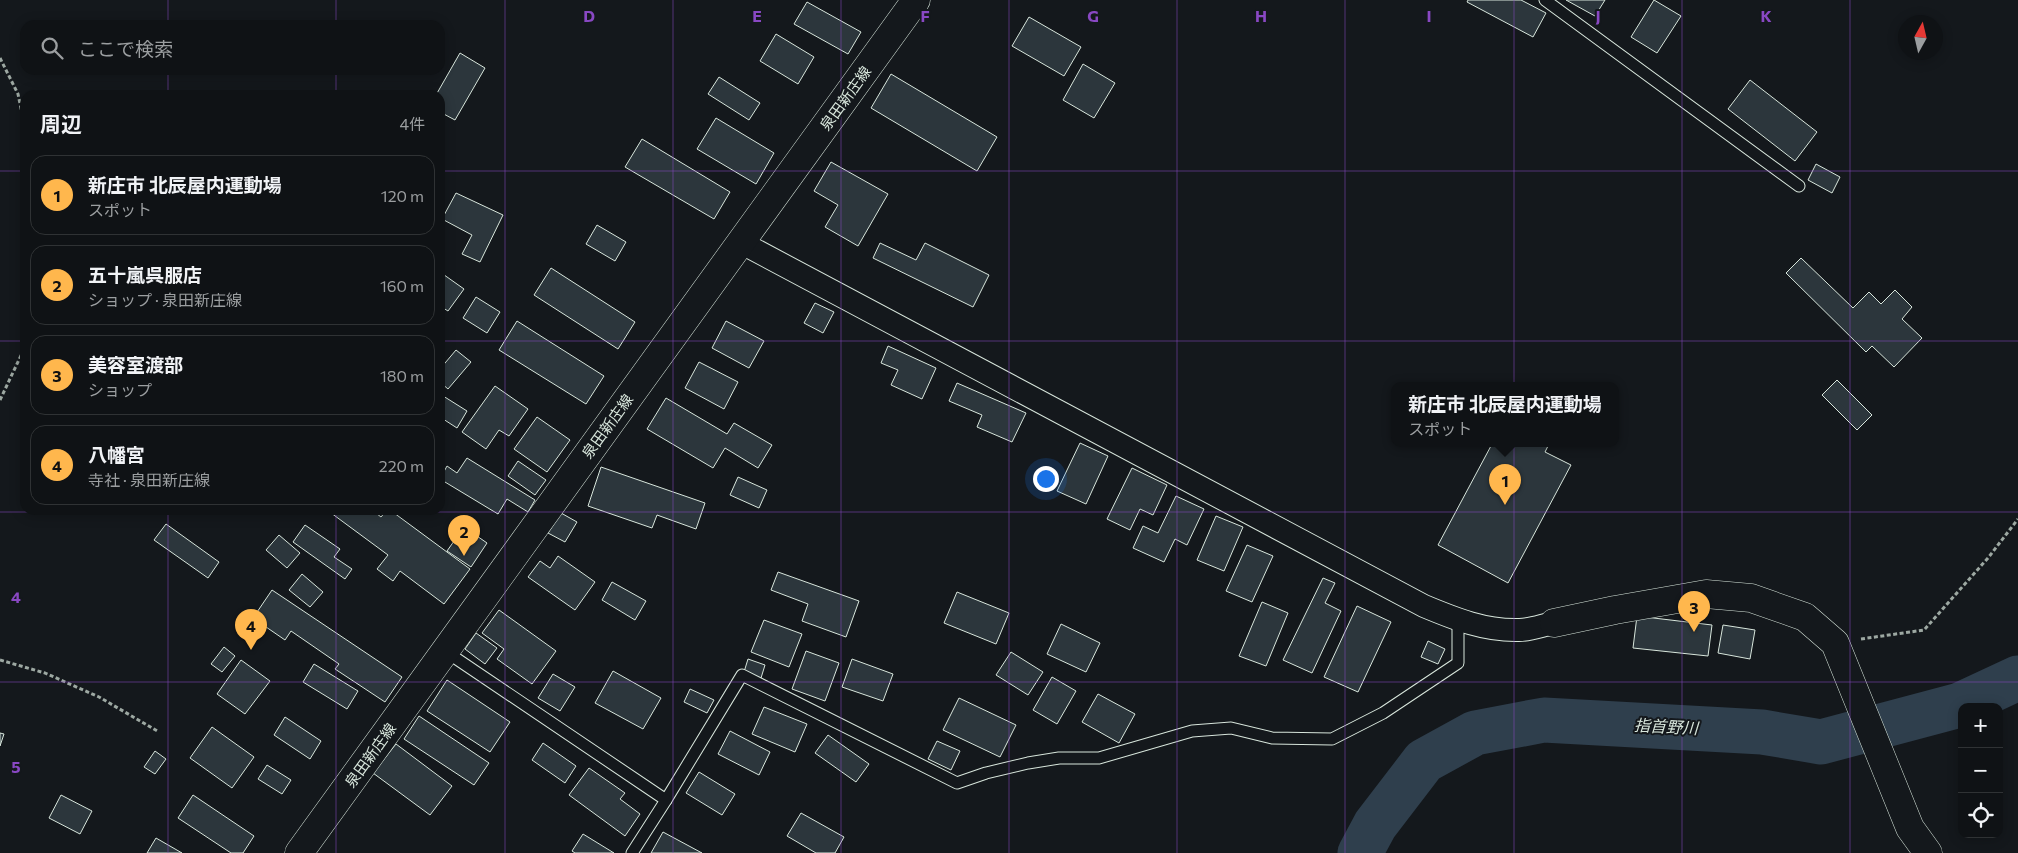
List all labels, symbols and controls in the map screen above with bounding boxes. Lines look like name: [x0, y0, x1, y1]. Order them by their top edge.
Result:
text: D: [583, 6, 595, 25]
text: E: [752, 6, 762, 25]
text: F: [920, 6, 930, 25]
text: G: [1087, 6, 1099, 25]
text: H: [1255, 6, 1267, 25]
text: I: [1426, 6, 1432, 25]
text: J: [1595, 6, 1601, 25]
text: K: [1760, 6, 1772, 25]
north arrow: [1898, 15, 1943, 60]
search box: [20, 20, 445, 75]
icon: search: [38, 34, 66, 62]
text: ここで検索: [78, 37, 173, 60]
street label: 泉田新庄線: [816, 62, 874, 134]
text: 周辺: [40, 111, 82, 136]
text: 4件: [399, 114, 425, 133]
text: 新庄市 北辰屋内運動場: [88, 173, 282, 196]
text: 1: [53, 186, 61, 205]
text: 120 m: [381, 186, 424, 205]
text: スポット: [88, 200, 152, 219]
text: 五十嵐呉服店: [88, 263, 202, 286]
text: 2: [52, 276, 62, 295]
text: 160 m: [380, 276, 424, 295]
text: ショップ · 泉田新庄線: [88, 290, 242, 309]
text: 美容室渡部: [88, 353, 183, 376]
text: 3: [52, 366, 62, 385]
text: 180 m: [380, 366, 424, 385]
text: ショップ: [88, 380, 152, 399]
popup: [1391, 382, 1619, 447]
street label: 泉田新庄線: [578, 390, 636, 462]
text: 新庄市 北辰屋内運動場: [1408, 392, 1602, 415]
text: スポット: [1408, 419, 1472, 438]
text: 八幡宮: [88, 443, 145, 466]
text: 4: [52, 456, 62, 475]
text: 220 m: [379, 456, 424, 475]
pin: 1: [1489, 464, 1521, 505]
your location: [1033, 466, 1059, 492]
text: 寺社 · 泉田新庄線: [88, 470, 210, 489]
pin: 2: [448, 515, 480, 556]
text: 4: [11, 587, 21, 606]
pin: 3: [1678, 591, 1710, 632]
pin: 4: [235, 609, 267, 650]
map controls: [1958, 703, 2003, 838]
button: +: [1958, 703, 2003, 748]
water label: 指首野川: [1634, 715, 1700, 737]
street label: 泉田新庄線: [341, 719, 399, 791]
button: −: [1958, 748, 2003, 793]
text: 5: [11, 757, 21, 776]
button: locate: [1958, 793, 2003, 838]

